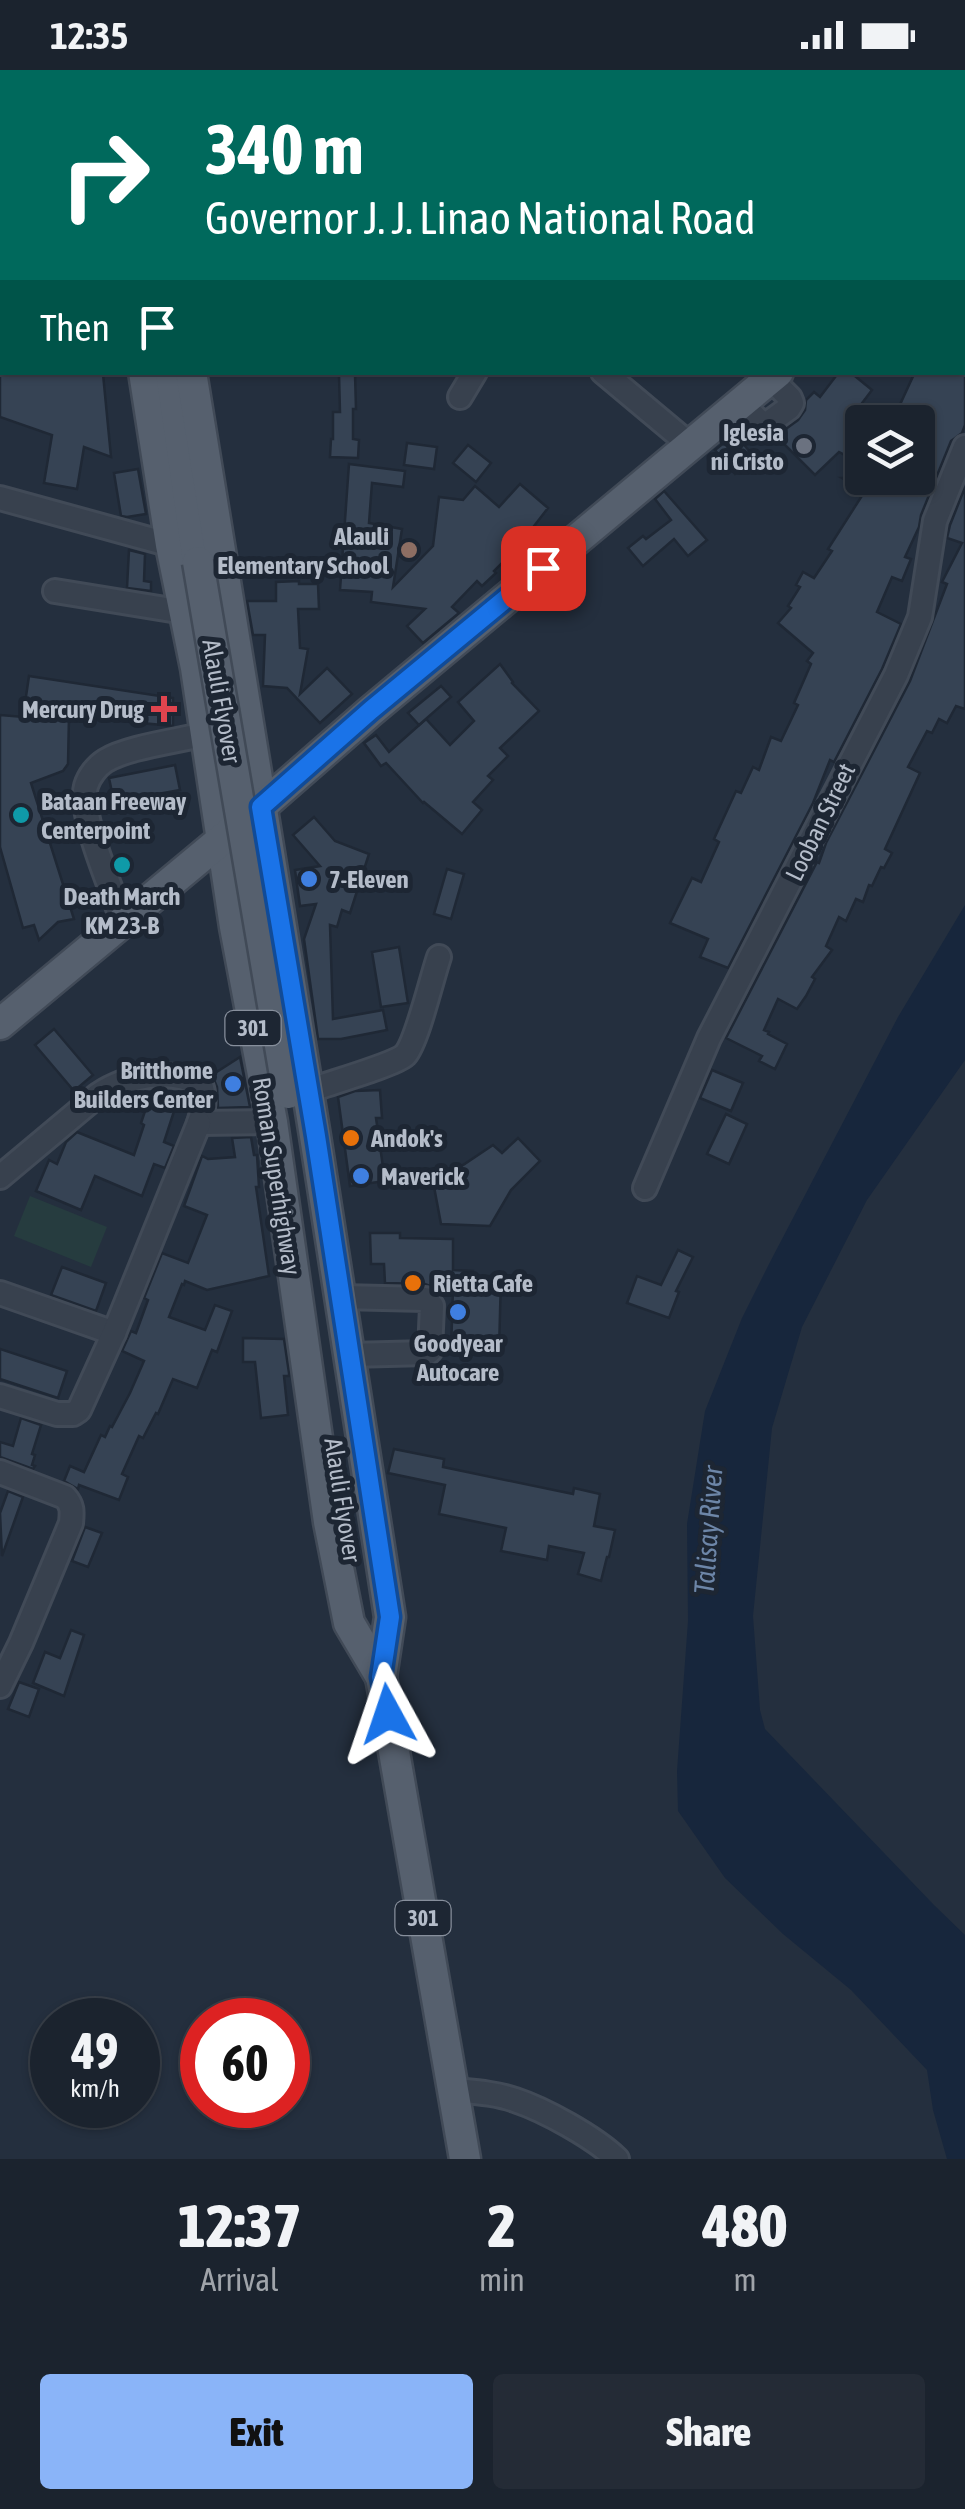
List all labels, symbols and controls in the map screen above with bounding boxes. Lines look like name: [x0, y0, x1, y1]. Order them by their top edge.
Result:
text: 12:35: [50, 14, 128, 57]
text: 340 m: [205, 109, 364, 189]
icon: right: [40, 110, 170, 240]
text: Governor J. J. Linao National Road: [205, 192, 756, 244]
icon: arrive: [130, 300, 185, 355]
text: Then: [40, 306, 110, 349]
map controls: [845, 405, 935, 495]
button: layers: [845, 405, 935, 495]
place label: Iglesia ni Cristo: [711, 418, 784, 475]
marker: Iglesia ni Cristo: [793, 435, 815, 457]
place label: Alauli Elementary School: [217, 522, 389, 579]
pin: [501, 526, 586, 611]
marker: Alauli Elementary School: [398, 539, 420, 561]
icon: arrive: [516, 541, 571, 596]
street label: Alauli Flyover: [197, 637, 247, 766]
place label: Mercury Drug: [22, 695, 144, 723]
marker: Mercury Drug: [153, 698, 175, 720]
street label: Looban Street: [780, 759, 860, 885]
place label: Bataan Freeway Centerpoint: [41, 787, 187, 844]
marker: Bataan Freeway Centerpoint: [10, 804, 32, 826]
marker: Death March KM 23-B: [111, 854, 133, 876]
place label: 7-Eleven: [329, 865, 409, 893]
marker: 7-Eleven: [298, 868, 320, 890]
place label: Death March KM 23-B: [64, 882, 180, 939]
road number: 301: [226, 1011, 280, 1045]
place label: Britthome Builders Center: [74, 1056, 214, 1113]
marker: Britthome Builders Center: [222, 1073, 244, 1095]
street label: Roman Superhighway: [248, 1075, 306, 1277]
place label: Andok's: [370, 1124, 443, 1152]
marker: Andok's: [340, 1127, 362, 1149]
place label: Maverick: [381, 1162, 465, 1190]
marker: Maverick: [350, 1165, 372, 1187]
place label: Rietta Cafe: [433, 1269, 533, 1297]
marker: Rietta Cafe: [402, 1272, 424, 1294]
marker: Goodyear Autocare: [447, 1301, 469, 1323]
place label: Goodyear Autocare: [413, 1329, 503, 1386]
street label: Alauli Flyover: [319, 1436, 367, 1565]
water label: Talisay River: [688, 1463, 729, 1595]
position arrow: [336, 1662, 440, 1766]
road number: 301: [396, 1901, 450, 1935]
speed limit sign: 60: [180, 1998, 310, 2128]
text: 49: [71, 2022, 118, 2080]
text: km/h: [70, 2074, 120, 2102]
text: 12:37: [178, 2191, 301, 2260]
text: 2: [488, 2191, 516, 2260]
text: 480: [703, 2191, 787, 2260]
text: Arrival: [200, 2261, 279, 2298]
text: min: [479, 2261, 525, 2298]
text: m: [733, 2261, 756, 2298]
button: Exit: [40, 2374, 473, 2489]
button: Share: [493, 2374, 925, 2489]

